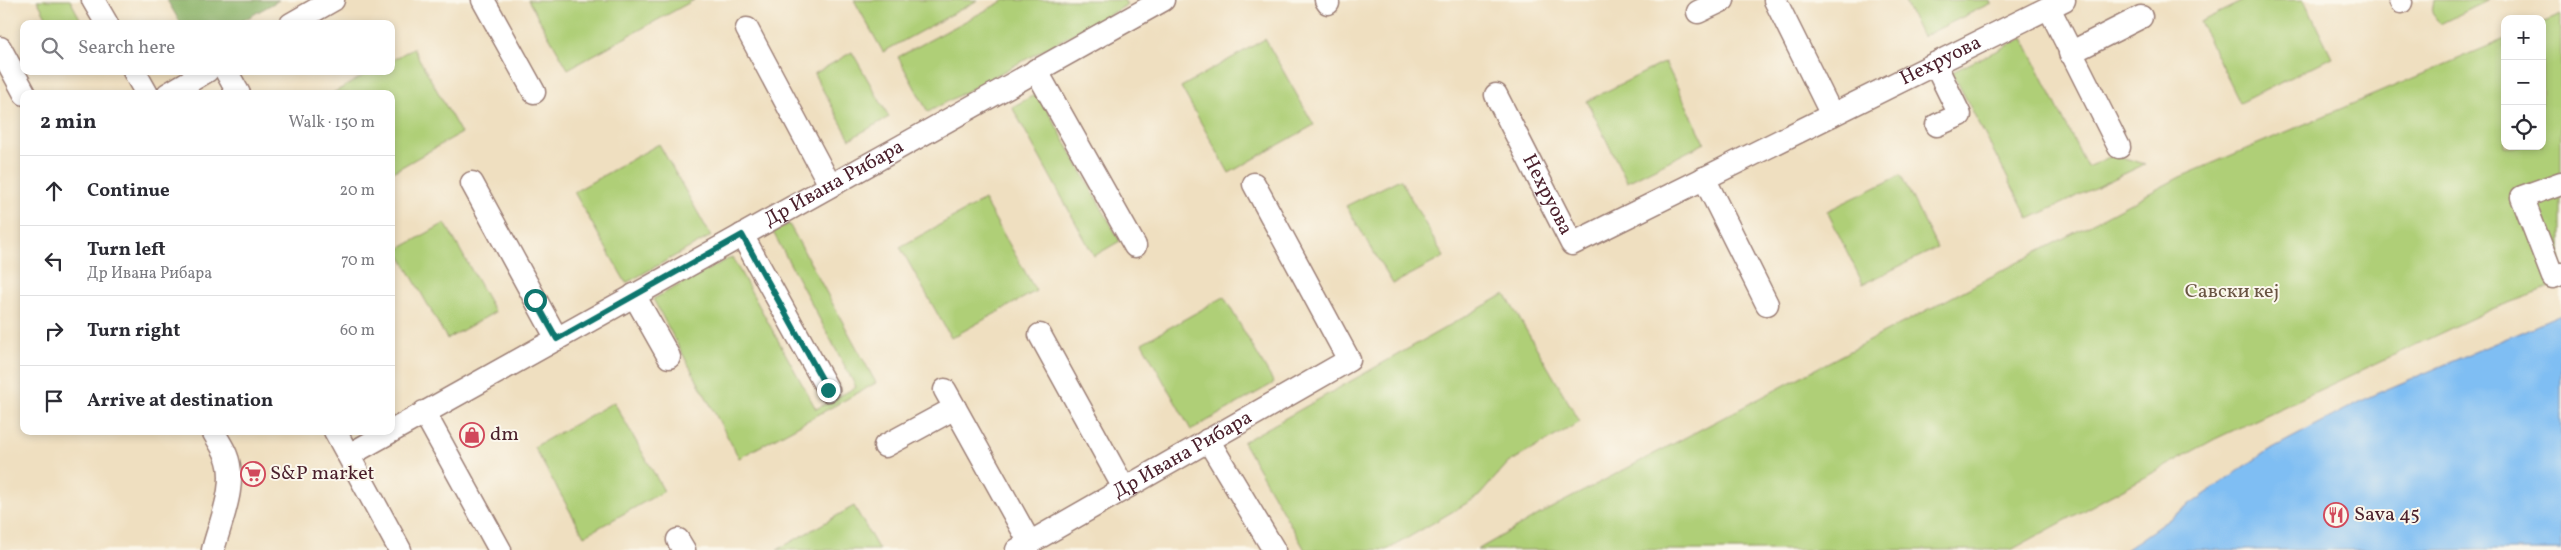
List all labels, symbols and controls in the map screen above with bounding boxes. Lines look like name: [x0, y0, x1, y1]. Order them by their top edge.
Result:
map controls: [2501, 15, 2546, 150]
button: +: [2501, 15, 2546, 60]
search box: [20, 20, 395, 75]
street label: Нехруова: [1895, 29, 1986, 93]
icon: search: [38, 34, 66, 62]
text: Search here: [78, 35, 175, 61]
button: −: [2501, 60, 2546, 105]
button: locate: [2501, 105, 2546, 150]
text: 2 min: [40, 108, 97, 137]
text: Walk · 150 m: [289, 112, 375, 134]
street label: Др Ивана Рибара: [759, 133, 909, 234]
street label: Нехруова: [1515, 149, 1579, 240]
icon: ahead: [40, 177, 68, 205]
text: Continue: [87, 178, 170, 204]
text: 20 m: [340, 180, 375, 202]
text: Turn left: [87, 237, 166, 263]
icon: left: [40, 247, 68, 275]
text: 70 m: [341, 250, 375, 272]
text: Др Ивана Рибара: [87, 263, 212, 285]
park label: Савски кеј: [2185, 278, 2279, 306]
route start: [524, 289, 547, 312]
icon: right: [40, 317, 68, 345]
text: Turn right: [87, 318, 180, 344]
text: 60 m: [340, 320, 375, 342]
route end: [817, 379, 840, 402]
icon: arrive: [40, 387, 68, 415]
text: Arrive at destination: [87, 388, 273, 414]
street label: Др Ивана Рибара: [1108, 404, 1258, 506]
place label: dm: [490, 421, 519, 449]
shop icon: dm: [459, 422, 485, 448]
place label: S&P market: [270, 460, 375, 488]
supermarket icon: S&P market: [240, 461, 266, 487]
place label: Sava 45: [2354, 501, 2420, 529]
restaurant icon: Sava 45: [2323, 502, 2349, 528]

